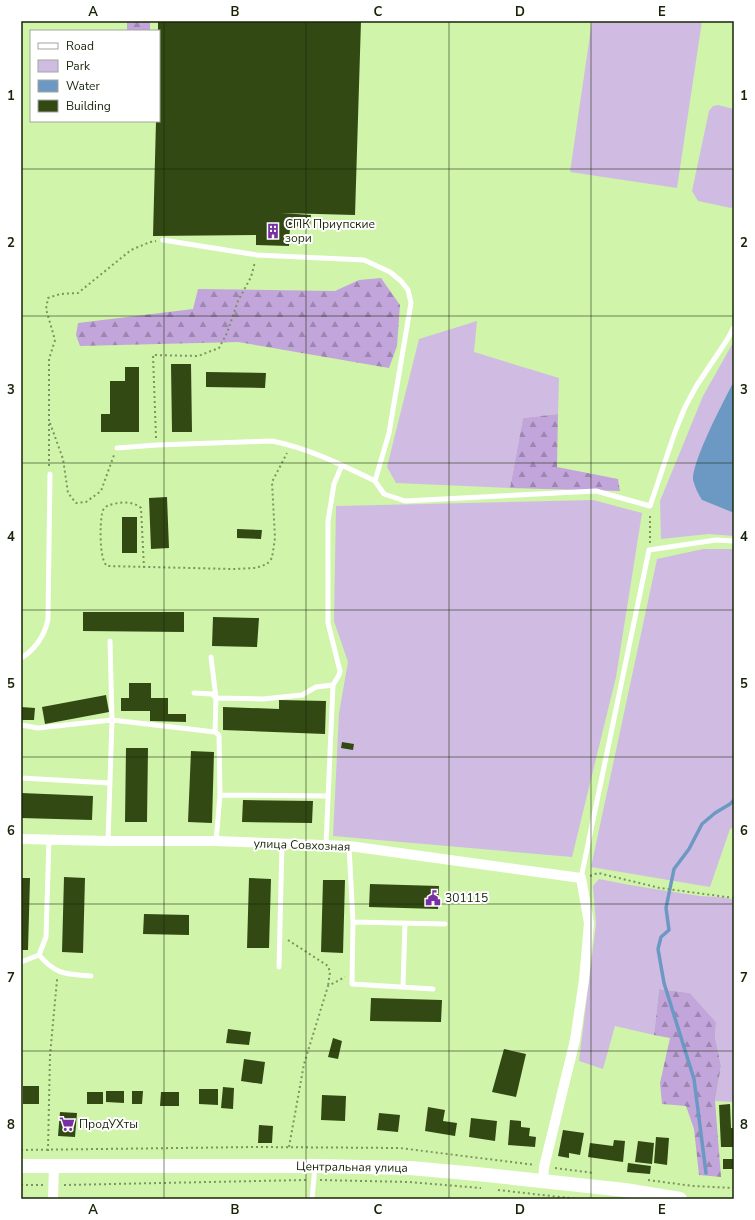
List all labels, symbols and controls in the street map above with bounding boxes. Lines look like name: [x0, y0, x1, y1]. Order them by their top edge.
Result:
text: A: [88, 3, 98, 21]
text: B: [231, 3, 240, 21]
text: C: [374, 3, 383, 21]
text: D: [515, 3, 525, 21]
text: E: [658, 3, 666, 21]
legend: [30, 30, 160, 122]
text: Road: [66, 38, 94, 54]
text: Park: [66, 58, 91, 74]
text: Water: [66, 78, 100, 94]
text: 1: [7, 87, 15, 105]
text: 1: [740, 87, 748, 105]
text: Building: [66, 98, 111, 114]
place label: СПК Приупские зори: [285, 216, 375, 246]
building icon: СПК Приупские зори: [264, 222, 282, 240]
text: 2: [7, 234, 15, 252]
text: 2: [740, 234, 748, 252]
text: 3: [7, 381, 15, 399]
text: 3: [740, 381, 748, 399]
text: 4: [7, 528, 15, 546]
text: 4: [740, 528, 748, 546]
text: 5: [7, 675, 15, 693]
text: 5: [740, 675, 748, 693]
text: 6: [7, 822, 15, 840]
text: 6: [740, 822, 748, 840]
street label: улица Совхозная: [253, 835, 351, 855]
public building icon: 301115: [424, 889, 442, 907]
place label: 301115: [445, 890, 488, 906]
text: 7: [7, 969, 15, 987]
text: 7: [740, 969, 748, 987]
supermarket icon: ПродУХты: [58, 1115, 76, 1133]
text: 8: [7, 1116, 15, 1134]
place label: ПродУХты: [79, 1116, 138, 1132]
text: 8: [740, 1116, 748, 1134]
street label: Центральная улица: [296, 1158, 408, 1176]
text: A: [88, 1201, 98, 1219]
text: B: [231, 1201, 240, 1219]
text: C: [374, 1201, 383, 1219]
text: D: [515, 1201, 525, 1219]
text: E: [658, 1201, 666, 1219]

